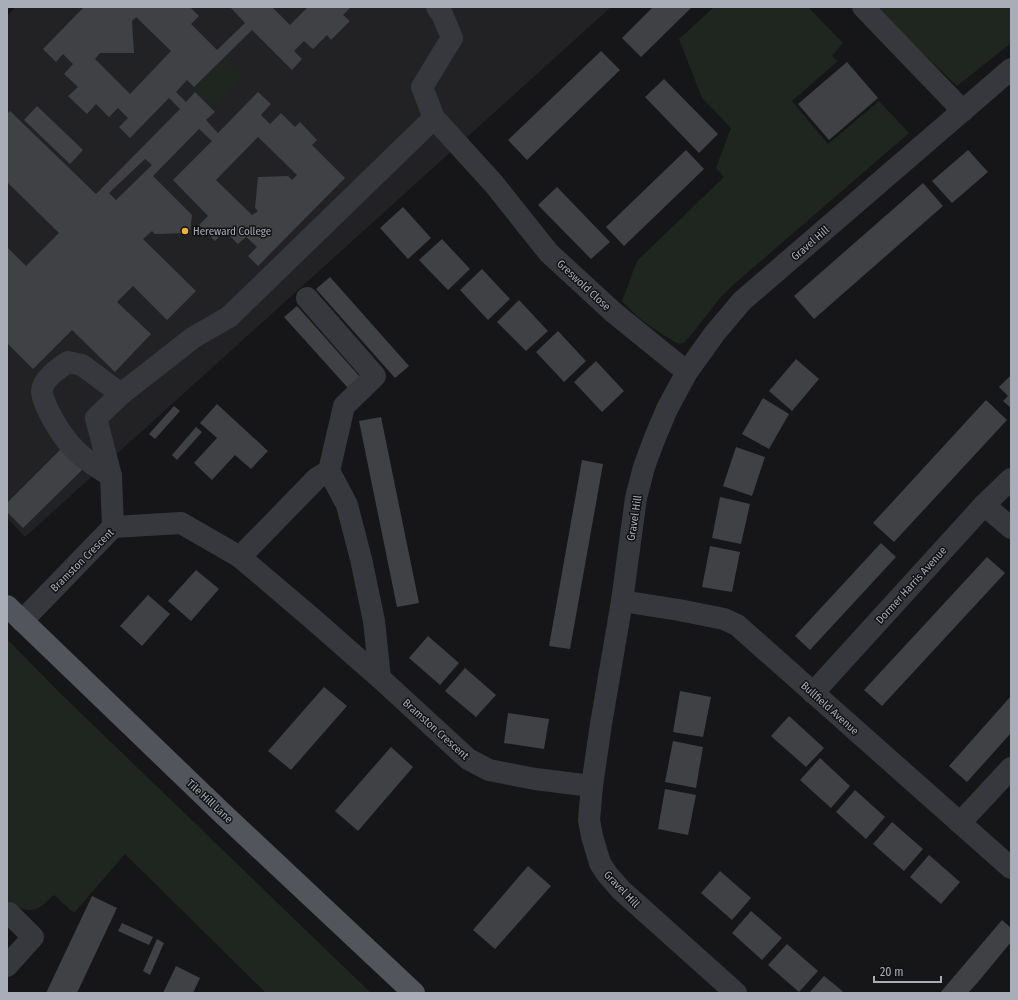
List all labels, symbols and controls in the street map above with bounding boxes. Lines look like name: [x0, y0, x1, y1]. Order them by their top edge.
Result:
street label: Gravel Hill: [789, 223, 832, 263]
place label: Hereward College: [193, 225, 271, 238]
marker: Hereward College: [180, 226, 190, 236]
street label: Greswold Close: [554, 257, 613, 313]
street label: Gravel Hill: [624, 494, 645, 542]
street label: Bramston Crescent: [48, 526, 117, 595]
street label: Dormer Harris Avenue: [873, 544, 949, 627]
street label: Bullfield Avenue: [798, 679, 861, 738]
street label: Bramston Crescent: [400, 696, 472, 763]
street label: Tile Hill Lane: [184, 777, 235, 826]
street label: Gravel Hill: [601, 868, 642, 910]
scale bar: [874, 958, 941, 984]
text: 20 m: [880, 965, 904, 979]

